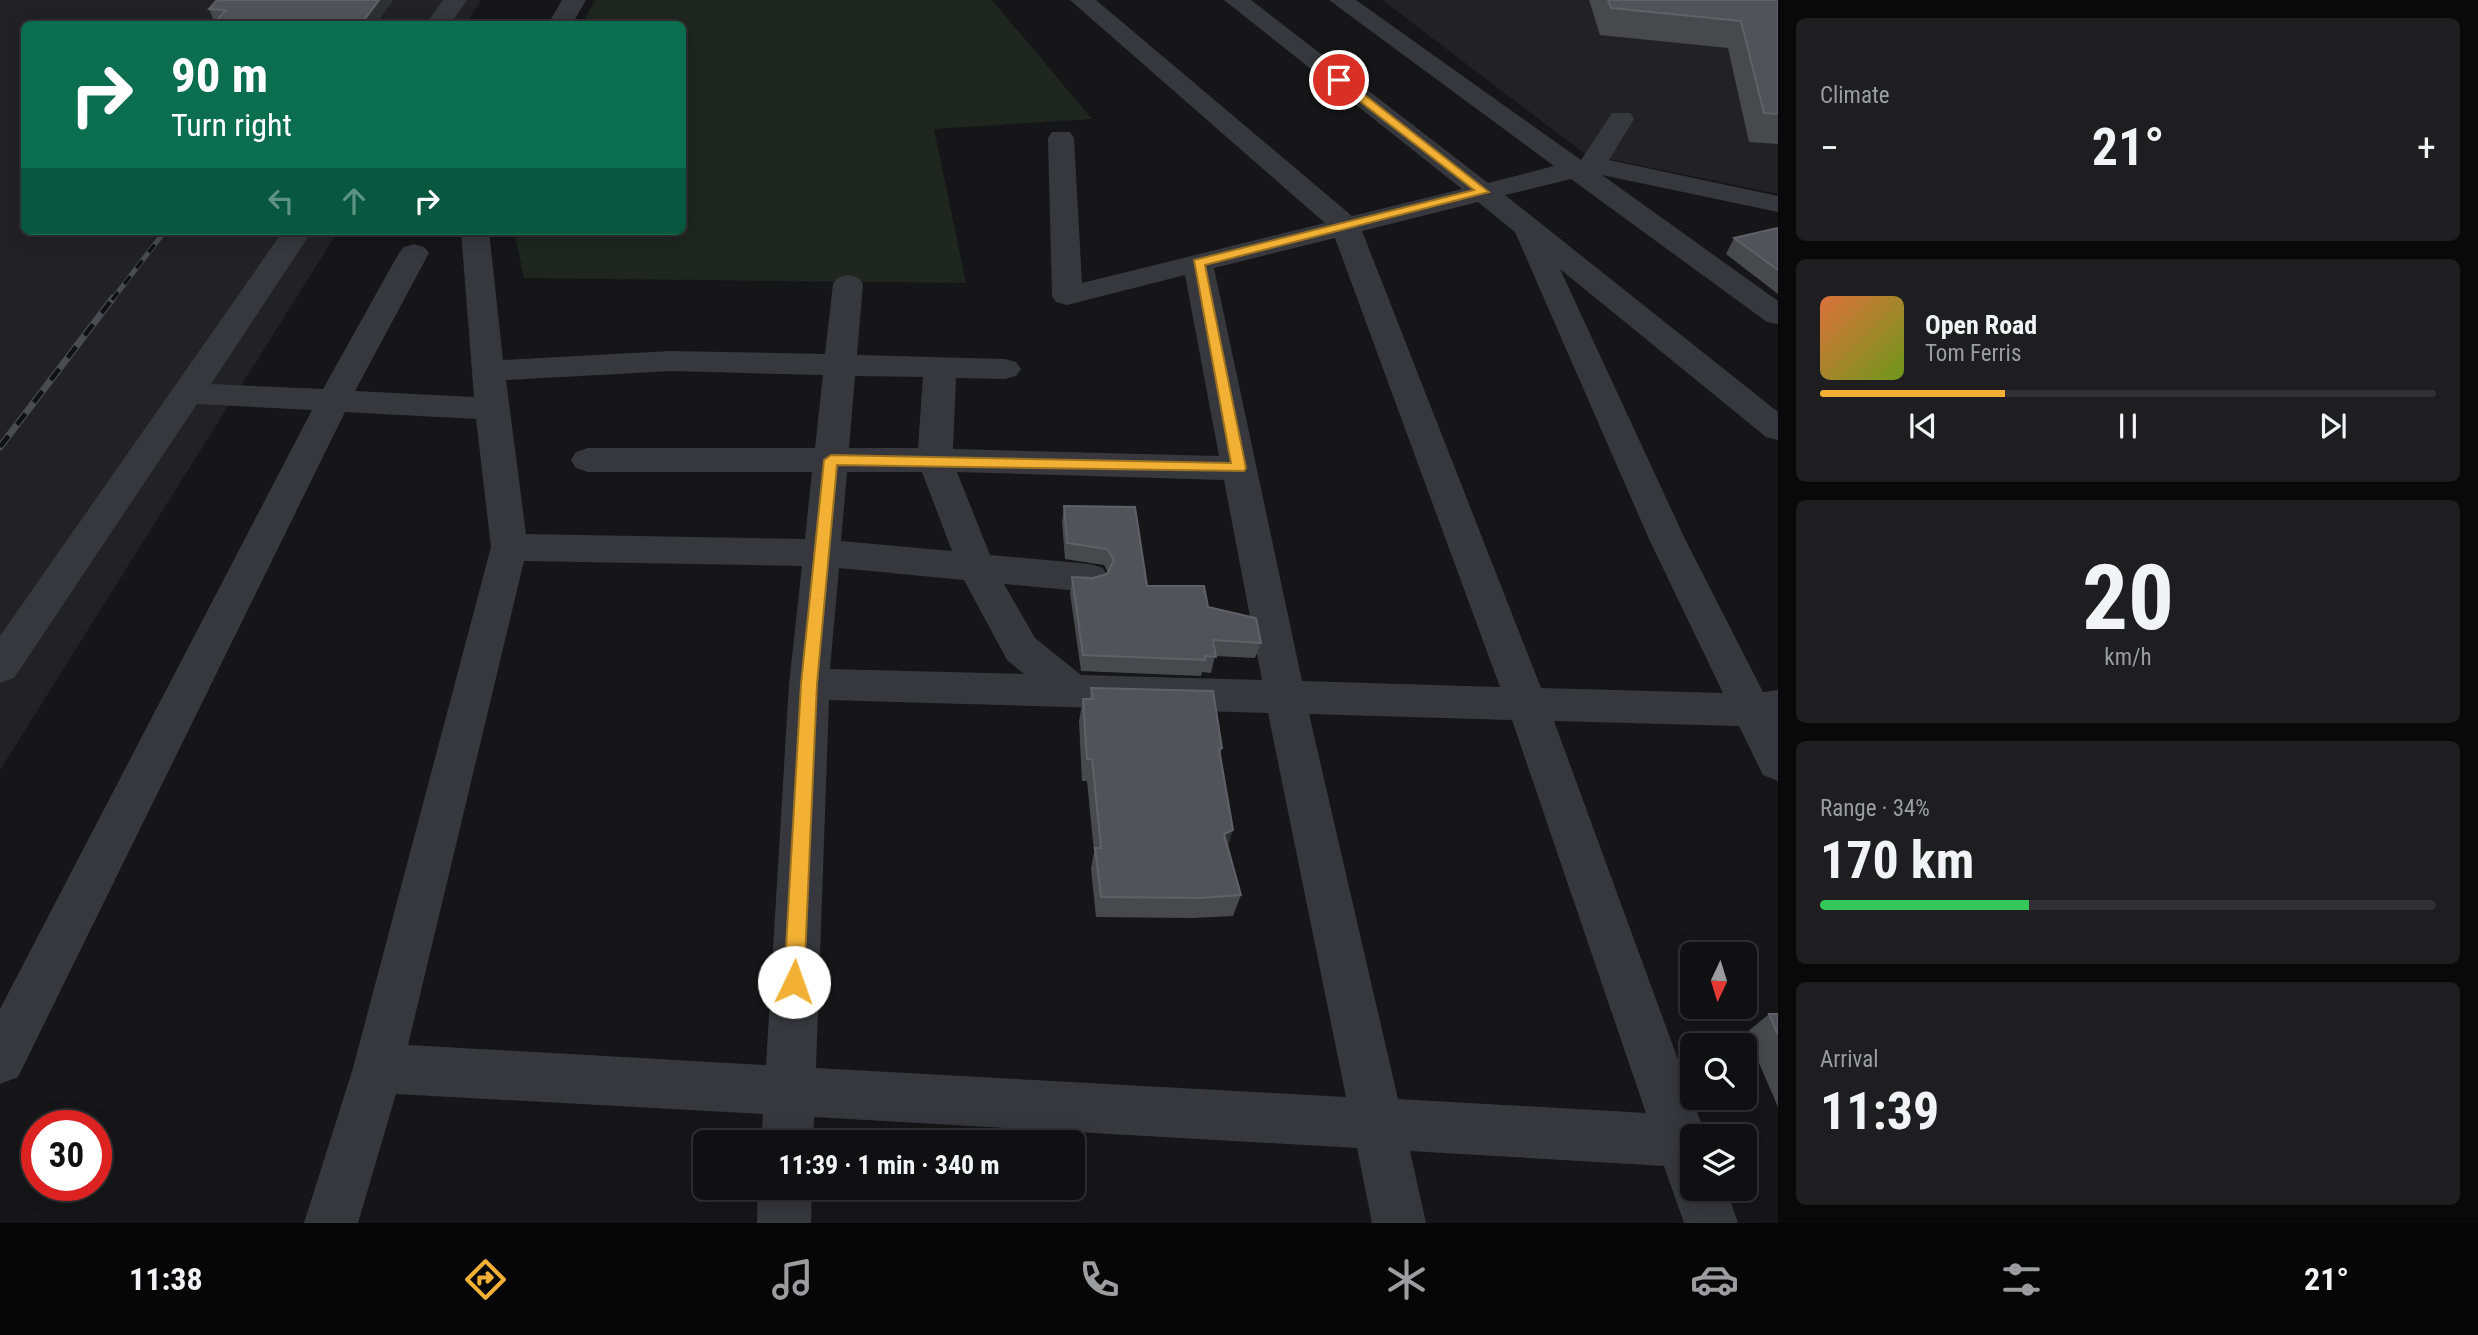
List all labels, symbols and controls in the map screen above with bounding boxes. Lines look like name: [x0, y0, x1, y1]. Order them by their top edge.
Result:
text: 90 m: [171, 47, 268, 104]
icon: right: [56, 49, 147, 140]
pin: [1309, 50, 1369, 110]
icon: arrive: [1320, 61, 1358, 99]
text: Climate: [1820, 82, 1890, 109]
text: Turn right: [171, 106, 292, 144]
text: 21°: [2092, 117, 2164, 178]
text: −: [1820, 126, 1839, 170]
text: +: [2417, 126, 2436, 170]
icon: left: [262, 182, 300, 220]
icon: ahead: [335, 182, 373, 220]
icon: right: [408, 182, 446, 220]
text: Open Road: [1925, 310, 2037, 340]
text: Tom Ferris: [1925, 340, 2021, 367]
icon: previous: [1904, 407, 1942, 445]
icon: pause: [2109, 407, 2147, 445]
icon: next: [2314, 407, 2352, 445]
text: 20: [2082, 545, 2174, 651]
text: km/h: [2104, 644, 2152, 671]
text: Range · 34%: [1820, 795, 1930, 822]
text: 170 km: [1820, 830, 1974, 891]
north arrow: [1680, 942, 1757, 1018]
map controls: [1680, 942, 1757, 1201]
position arrow: [757, 945, 831, 1019]
button: search: [1680, 1033, 1757, 1110]
text: Arrival: [1820, 1046, 1879, 1073]
text: 11:39: [1820, 1081, 1939, 1142]
speed limit sign: 30: [21, 1110, 112, 1201]
button: layers: [1680, 1124, 1757, 1201]
text: 11:39 · 1 min · 340 m: [779, 1150, 999, 1180]
icon: directions: [461, 1255, 510, 1304]
icon: music: [768, 1255, 817, 1304]
icon: phone: [1075, 1255, 1124, 1304]
icon: climate: [1382, 1255, 1431, 1304]
icon: car: [1690, 1255, 1739, 1304]
icon: filters: [1997, 1255, 2046, 1304]
text: 11:38: [129, 1260, 203, 1298]
text: 21°: [2304, 1260, 2349, 1298]

